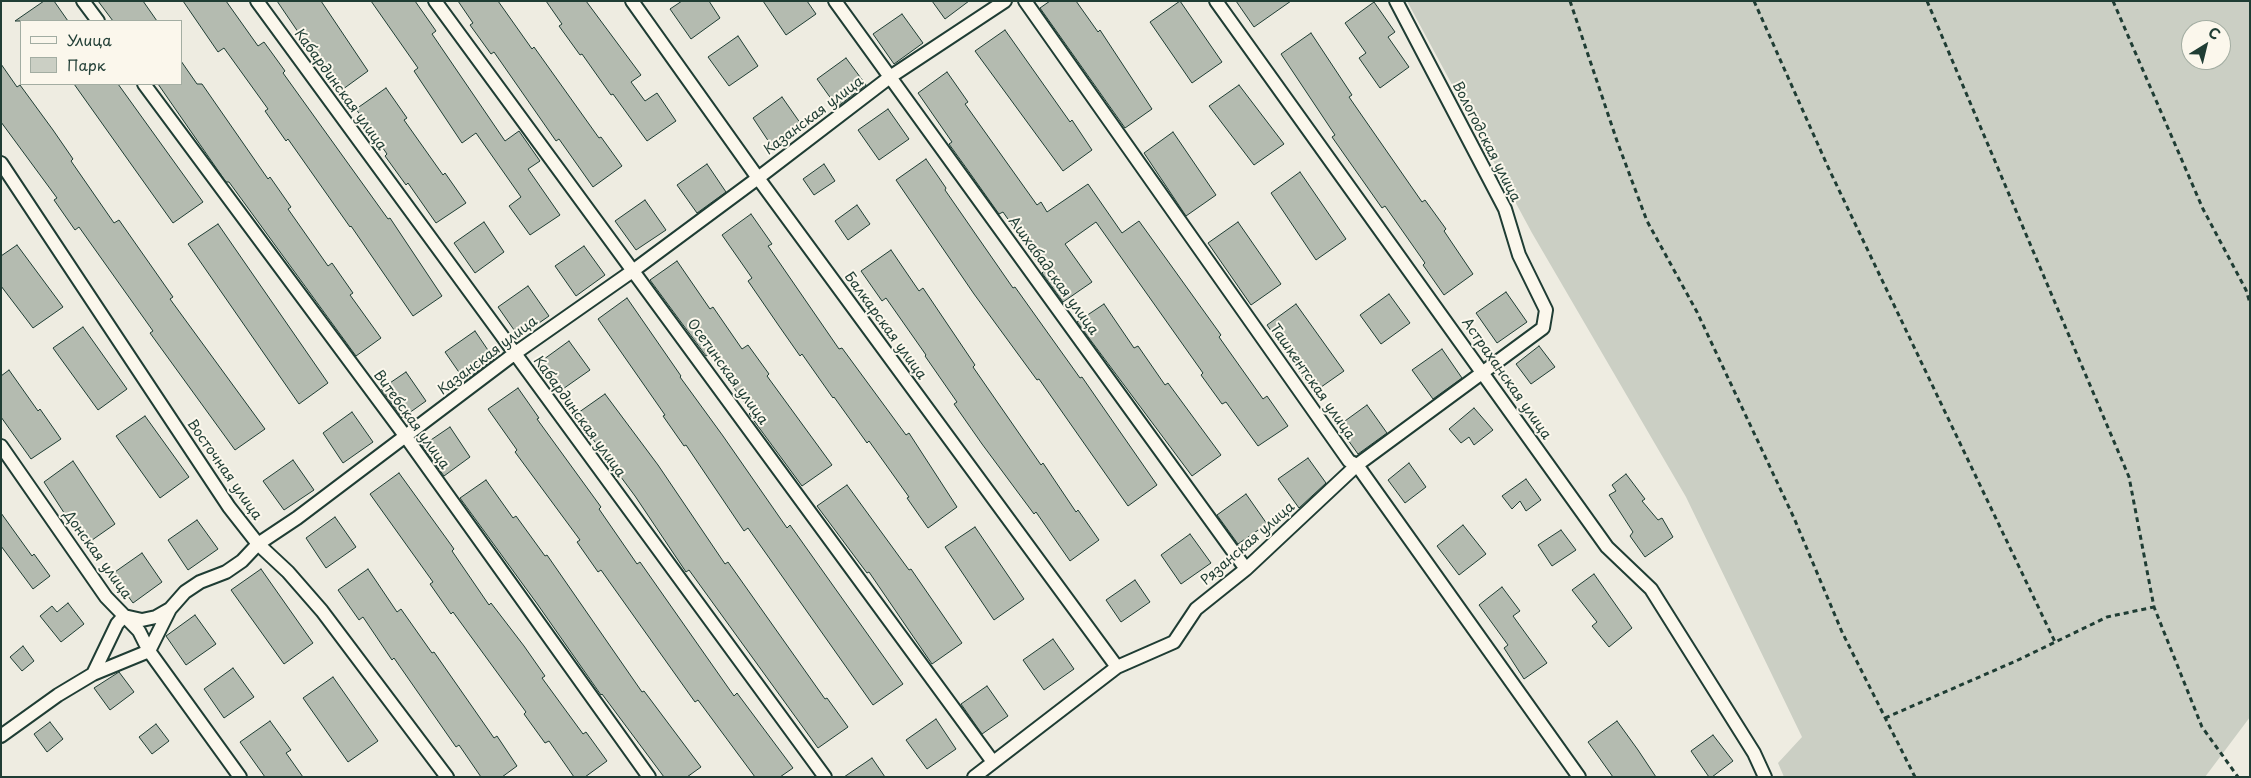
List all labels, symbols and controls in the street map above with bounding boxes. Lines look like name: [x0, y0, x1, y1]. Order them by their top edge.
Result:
legend: [20, 20, 182, 85]
north arrow: [2181, 20, 2231, 70]
text: С: [2204, 22, 2225, 45]
street label: Кабардинская улица: [290, 26, 390, 154]
text: Улица: [67, 28, 112, 51]
text: Парк: [67, 53, 106, 76]
street label: Казанская улица: [761, 73, 867, 159]
street label: Вологодская улица: [1448, 79, 1524, 205]
street label: Ашхабадская улица: [1004, 214, 1102, 338]
street label: Балкарская улица: [840, 269, 930, 383]
street label: Казанская улица: [435, 313, 541, 399]
street label: Астраханская улица: [1458, 315, 1554, 443]
street label: Осетинская улица: [683, 316, 771, 428]
street label: Ташкентская улица: [1266, 321, 1358, 443]
street label: Кабардинская улица: [529, 353, 629, 481]
street label: Витебская улица: [369, 367, 453, 473]
street label: Восточная улица: [183, 416, 265, 524]
street label: Рязанская улица: [1198, 499, 1298, 589]
street label: Донская улица: [59, 508, 135, 602]

